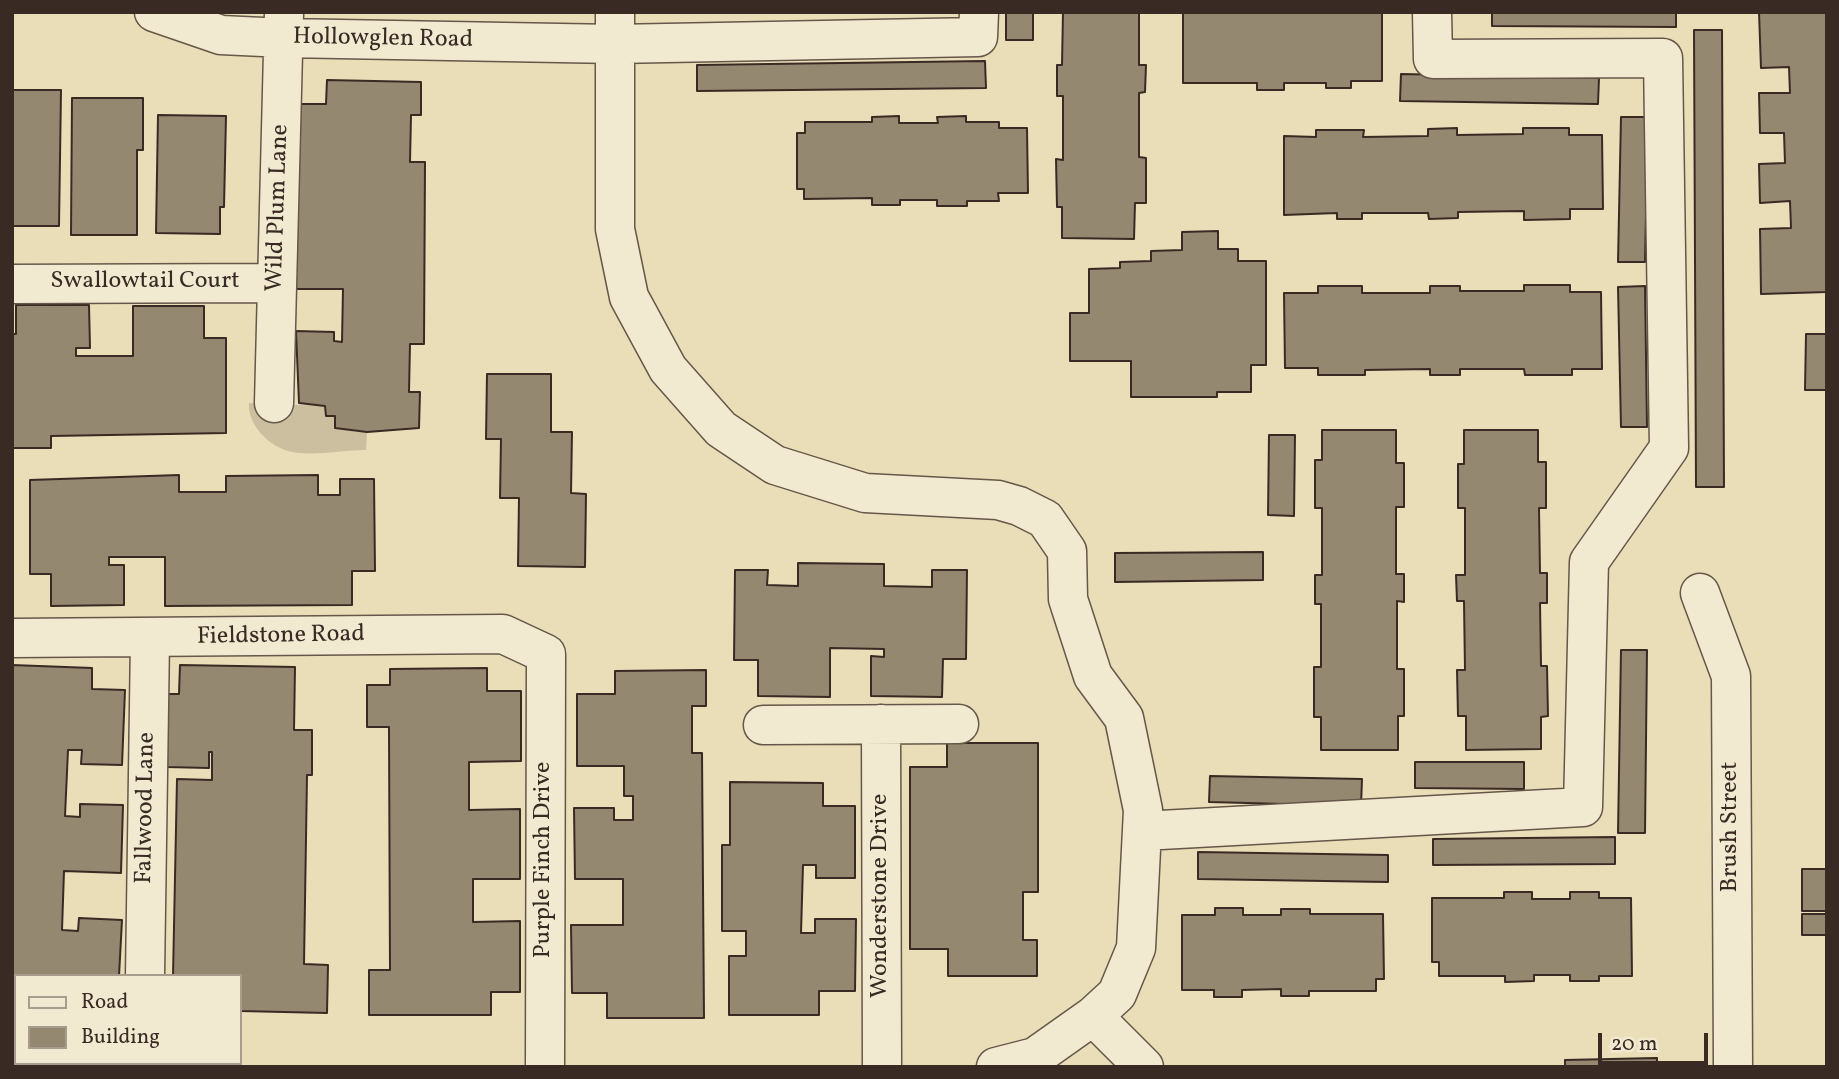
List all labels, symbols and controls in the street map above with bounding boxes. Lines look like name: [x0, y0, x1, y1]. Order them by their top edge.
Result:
street label: Hollowglen Road: [293, 24, 473, 56]
street label: Wild Plum Lane: [262, 124, 296, 292]
street label: Swallowtail Court: [50, 269, 240, 297]
street label: Fieldstone Road: [197, 621, 365, 653]
street label: Fallwood Lane: [131, 732, 163, 884]
street label: Purple Finch Drive: [531, 762, 559, 958]
street label: Brush Street: [1718, 762, 1746, 892]
street label: Wonderstone Drive: [868, 794, 896, 998]
legend: [14, 974, 242, 1065]
text: Road: [81, 988, 128, 1017]
scale bar: [1601, 1020, 1711, 1064]
text: Building: [81, 1023, 160, 1052]
text: 20 m: [1611, 1030, 1657, 1059]

